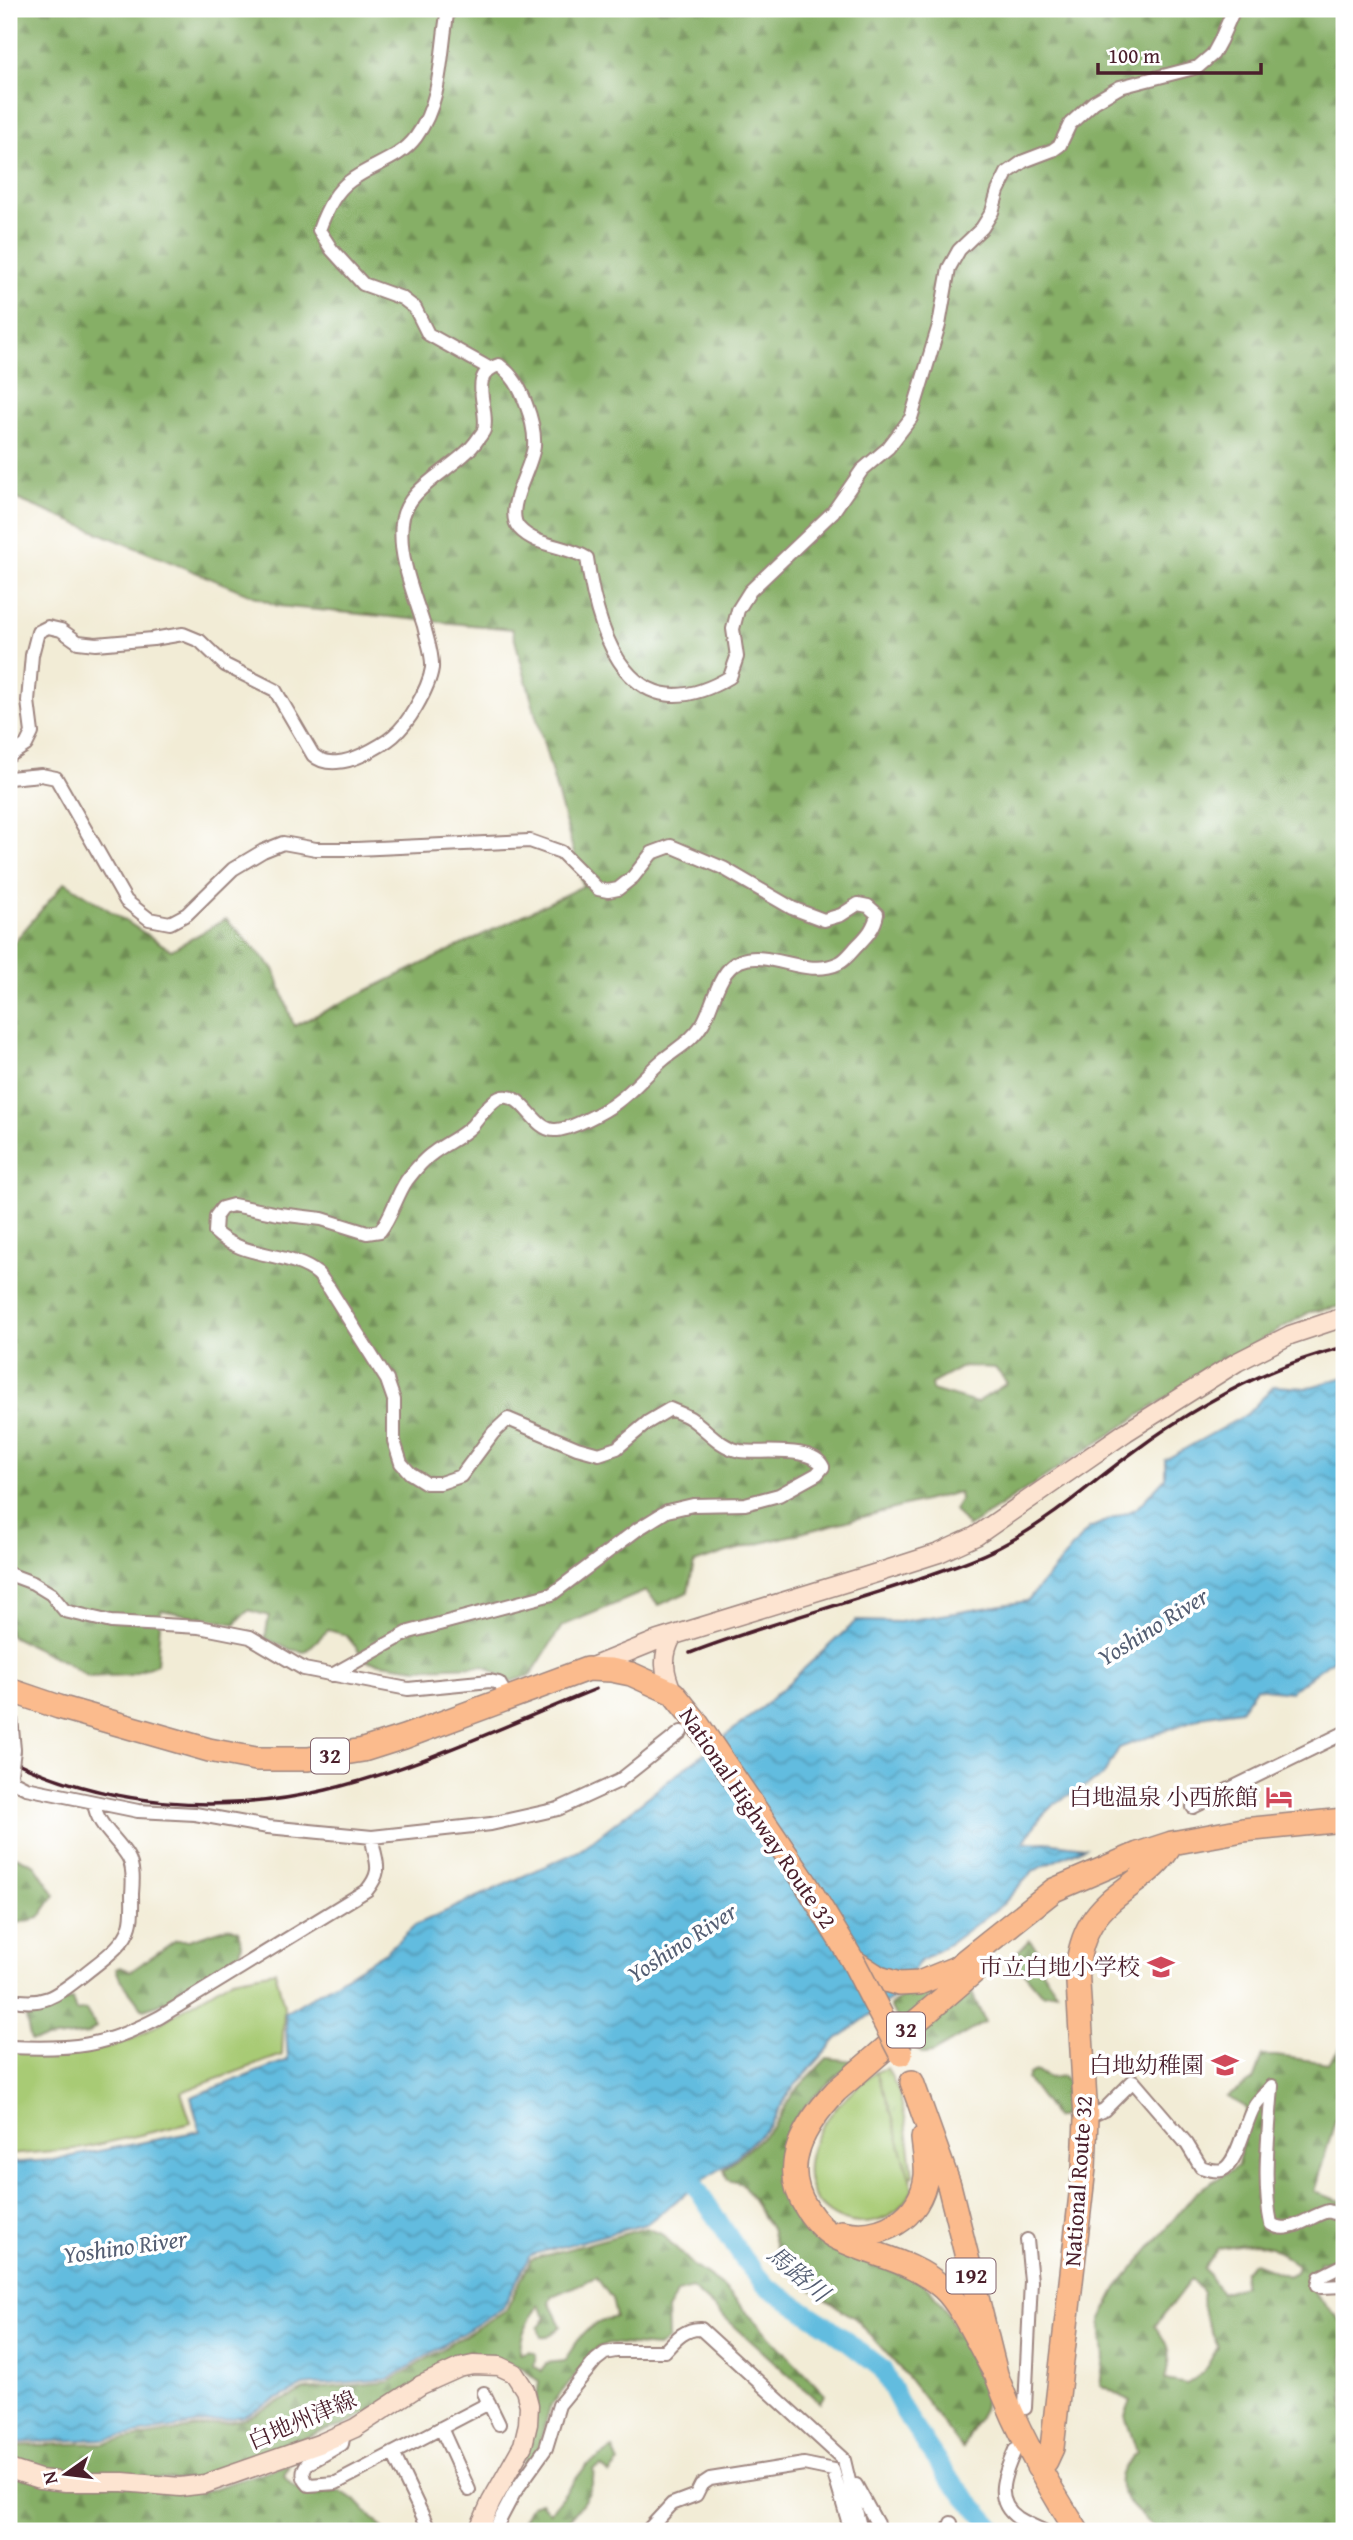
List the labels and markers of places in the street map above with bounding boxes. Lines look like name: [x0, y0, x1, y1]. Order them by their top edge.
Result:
place label: 白地温泉 小西旅館: [1069, 1780, 1258, 1813]
hotel icon: 白地温泉 小西旅館: [1264, 1782, 1294, 1812]
place label: 市立白地小学校: [979, 1950, 1140, 1983]
school or university icon: 市立白地小学校: [1146, 1952, 1176, 1982]
place label: 白地幼稚園: [1089, 2048, 1204, 2081]
school or university icon: 白地幼稚園: [1210, 2050, 1240, 2080]

